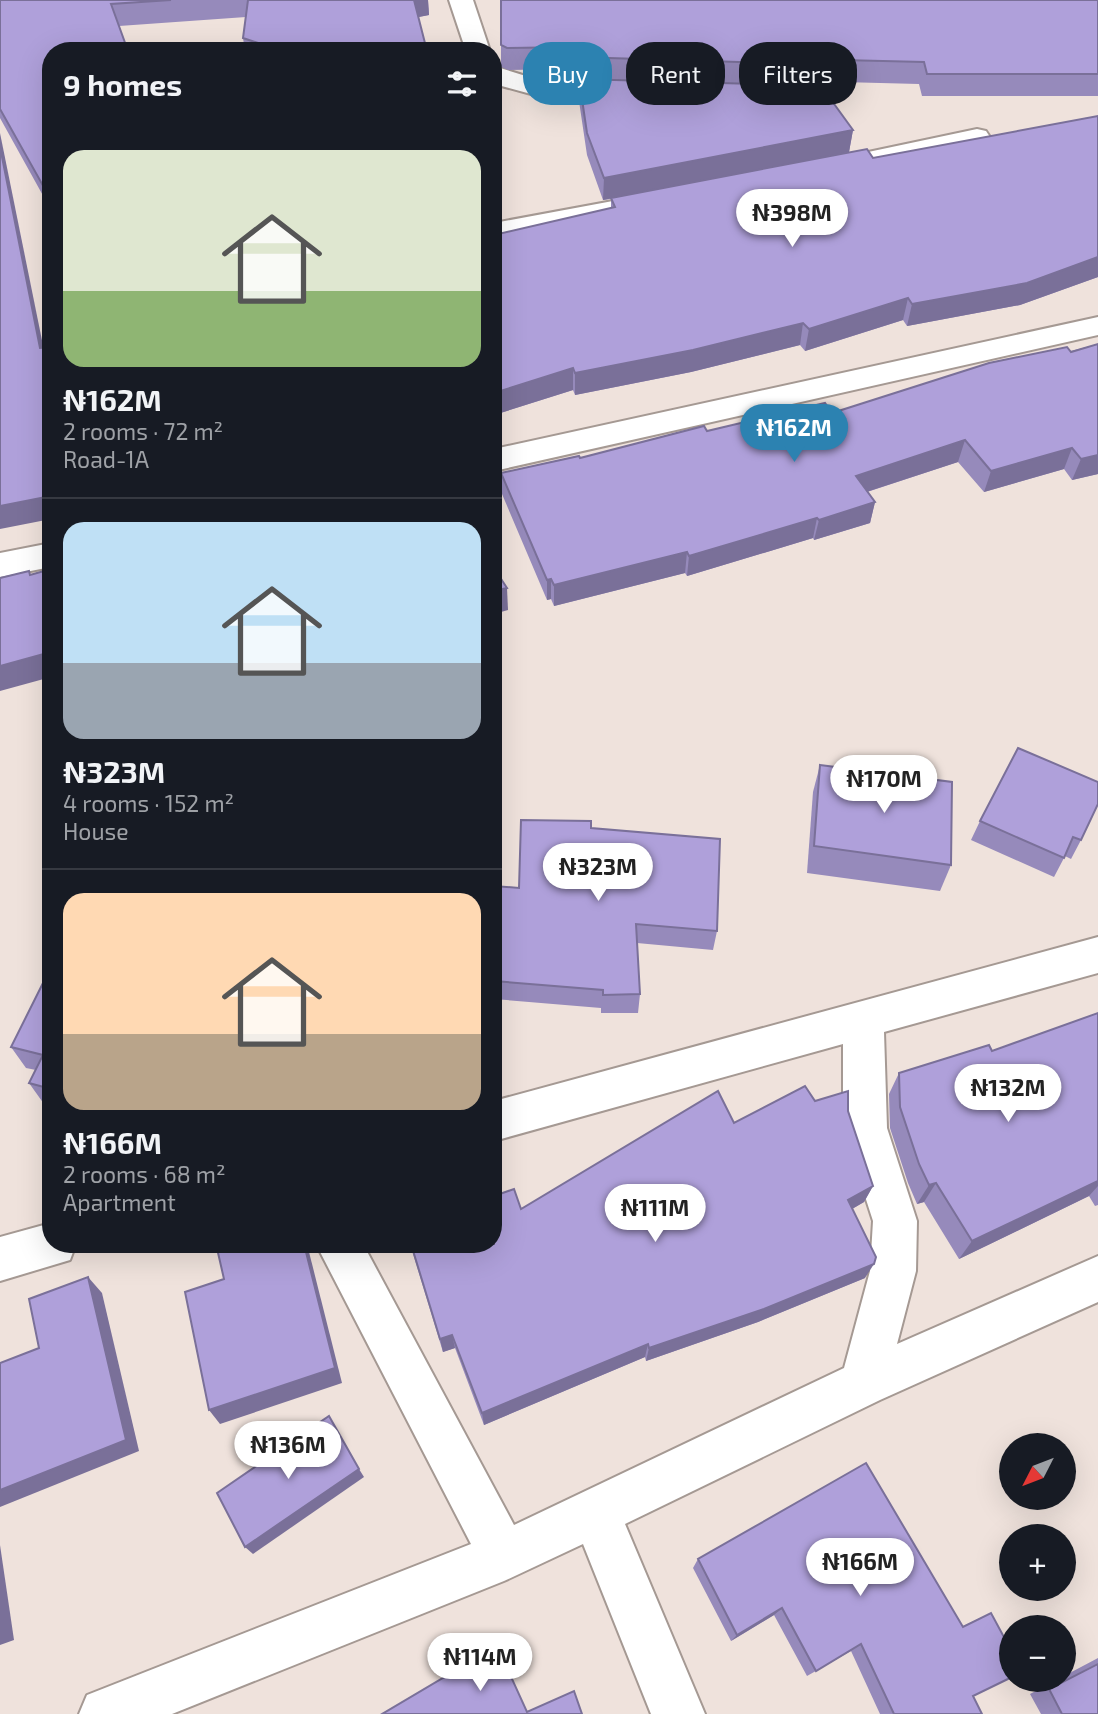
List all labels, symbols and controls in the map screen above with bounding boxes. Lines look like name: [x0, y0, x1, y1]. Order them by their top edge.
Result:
chip: Buy: [523, 42, 612, 105]
chip: Rent: [626, 42, 725, 105]
chip: Filters: [739, 42, 857, 105]
icon: filters: [443, 65, 481, 103]
text: 9 homes: [63, 66, 182, 102]
pin: ₦398M: [743, 190, 841, 249]
icon: home: [209, 196, 335, 322]
text: ₦398M: [752, 198, 832, 226]
text: ₦162M: [63, 381, 162, 417]
pin: ₦162M: [745, 405, 843, 464]
text: ₦162M: [756, 413, 832, 441]
text: 2 rooms · 72 m²: [63, 417, 223, 445]
text: Road-1A: [63, 445, 149, 473]
icon: home: [209, 568, 335, 694]
text: ₦323M: [63, 753, 165, 789]
pin: ₦170M: [835, 756, 933, 815]
text: ₦170M: [846, 764, 922, 792]
text: 4 rooms · 152 m²: [63, 789, 234, 817]
text: House: [63, 817, 129, 845]
pin: ₦323M: [549, 844, 647, 903]
text: ₦323M: [559, 852, 637, 880]
icon: home: [209, 939, 335, 1065]
pin: ₦132M: [959, 1064, 1057, 1124]
text: ₦132M: [970, 1073, 1046, 1101]
text: ₦166M: [63, 1124, 162, 1160]
text: 2 rooms · 68 m²: [63, 1160, 226, 1188]
pin: ₦111M: [606, 1184, 704, 1244]
text: Apartment: [63, 1188, 176, 1216]
text: ₦111M: [621, 1193, 689, 1221]
pin: ₦136M: [239, 1422, 337, 1481]
text: ₦136M: [250, 1430, 326, 1458]
north arrow: [999, 1433, 1076, 1510]
map controls: [999, 1433, 1076, 1692]
button: +: [999, 1524, 1076, 1601]
pin: ₦166M: [811, 1538, 909, 1598]
text: ₦166M: [822, 1547, 898, 1575]
button: −: [999, 1615, 1076, 1692]
pin: ₦114M: [431, 1634, 529, 1693]
text: ₦114M: [443, 1642, 517, 1670]

